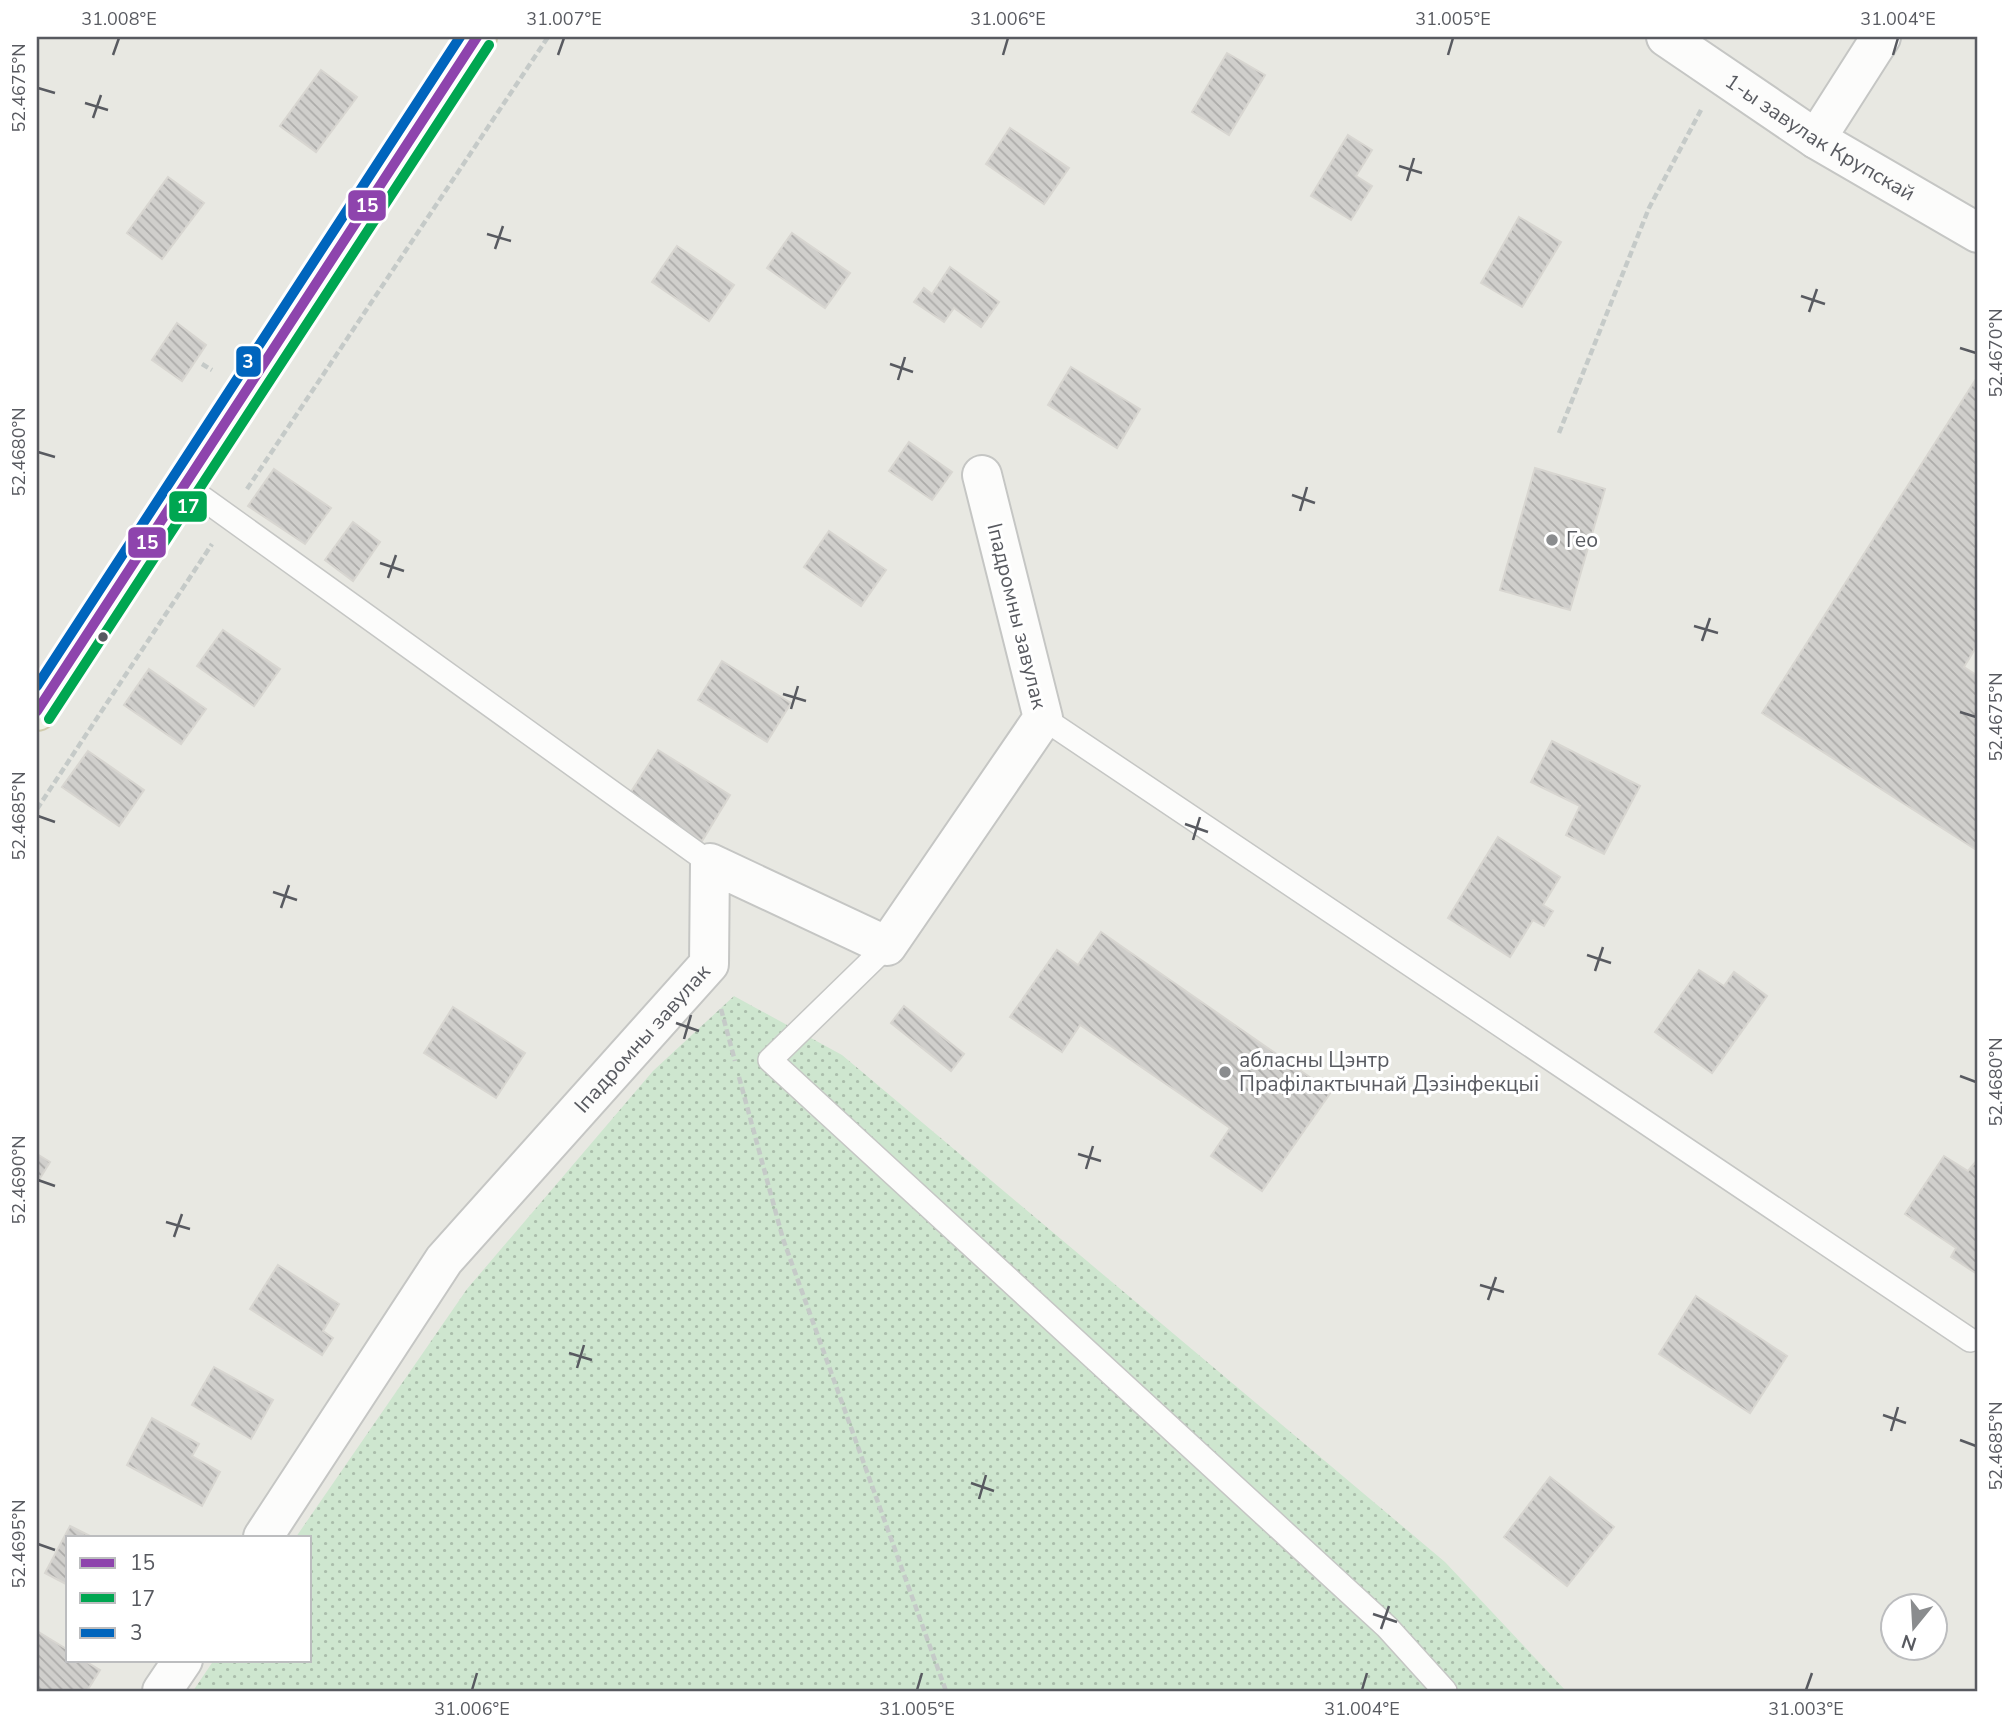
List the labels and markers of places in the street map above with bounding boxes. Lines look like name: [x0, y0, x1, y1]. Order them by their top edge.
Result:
place label: Гео: [1566, 526, 1598, 554]
marker: Гео: [1544, 532, 1560, 548]
unlabelled marker: [96, 630, 110, 644]
place label: абласны Цэнтр Прафілактычнай Дэзінфекцыі: [1239, 1046, 1539, 1098]
marker: абласны Цэнтр Прафілактычнай Дэзінфекцыі: [1217, 1064, 1233, 1080]

